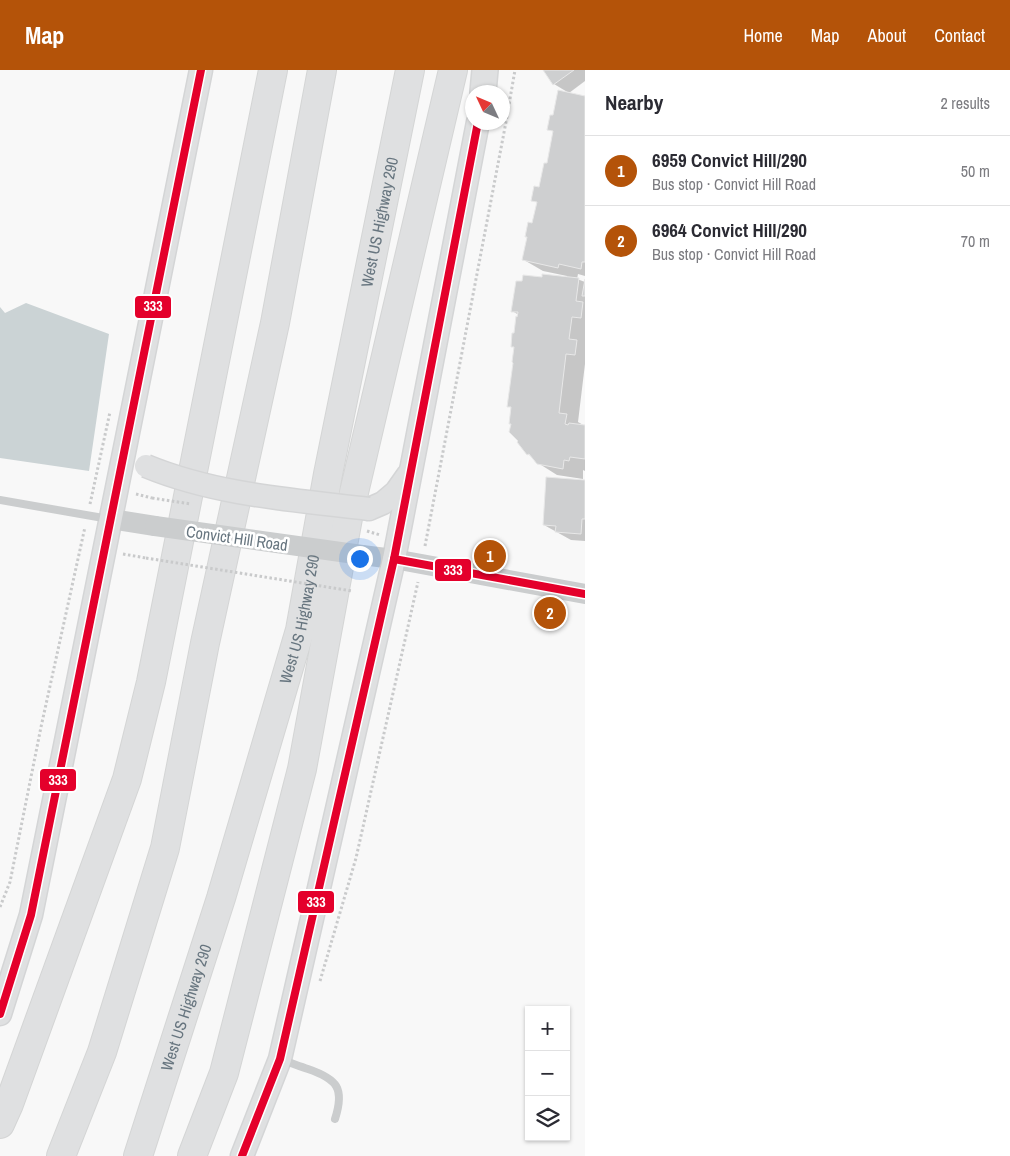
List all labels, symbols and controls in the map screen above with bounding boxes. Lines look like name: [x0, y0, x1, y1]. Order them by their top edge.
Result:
text: Map: [25, 19, 64, 51]
text: Home: [743, 23, 783, 48]
text: Map: [811, 23, 840, 48]
text: About: [868, 23, 906, 48]
text: Contact: [934, 23, 985, 48]
north arrow: [465, 85, 510, 130]
text: Nearby: [605, 88, 663, 117]
text: 2 results: [940, 92, 990, 114]
text: 6959 Convict Hill/290: [652, 147, 807, 173]
street label: West US Highway 290: [355, 155, 403, 289]
text: 1: [617, 160, 625, 182]
text: 50 m: [961, 160, 990, 182]
text: Bus stop · Convict Hill Road: [652, 173, 816, 195]
text: 6964 Convict Hill/290: [652, 217, 807, 243]
text: 2: [617, 230, 625, 252]
text: 70 m: [961, 230, 990, 252]
text: Bus stop · Convict Hill Road: [652, 243, 816, 265]
line badge: 333: [134, 295, 172, 319]
text: 333: [143, 297, 163, 315]
street label: Convict Hill Road: [185, 520, 289, 556]
pin: 1: [474, 537, 506, 575]
your location: [347, 546, 373, 572]
street label: West US Highway 290: [274, 553, 324, 686]
line badge: 333: [434, 558, 472, 582]
text: 333: [443, 561, 463, 579]
pin: 2: [534, 594, 566, 632]
line badge: 333: [39, 768, 77, 792]
text: 333: [48, 771, 68, 789]
line badge: 333: [297, 890, 335, 914]
text: 333: [306, 893, 326, 911]
street label: West US Highway 290: [155, 941, 216, 1074]
map controls: [525, 1006, 570, 1141]
button: +: [525, 1006, 570, 1051]
button: −: [525, 1051, 570, 1096]
button: layers: [525, 1096, 570, 1141]

